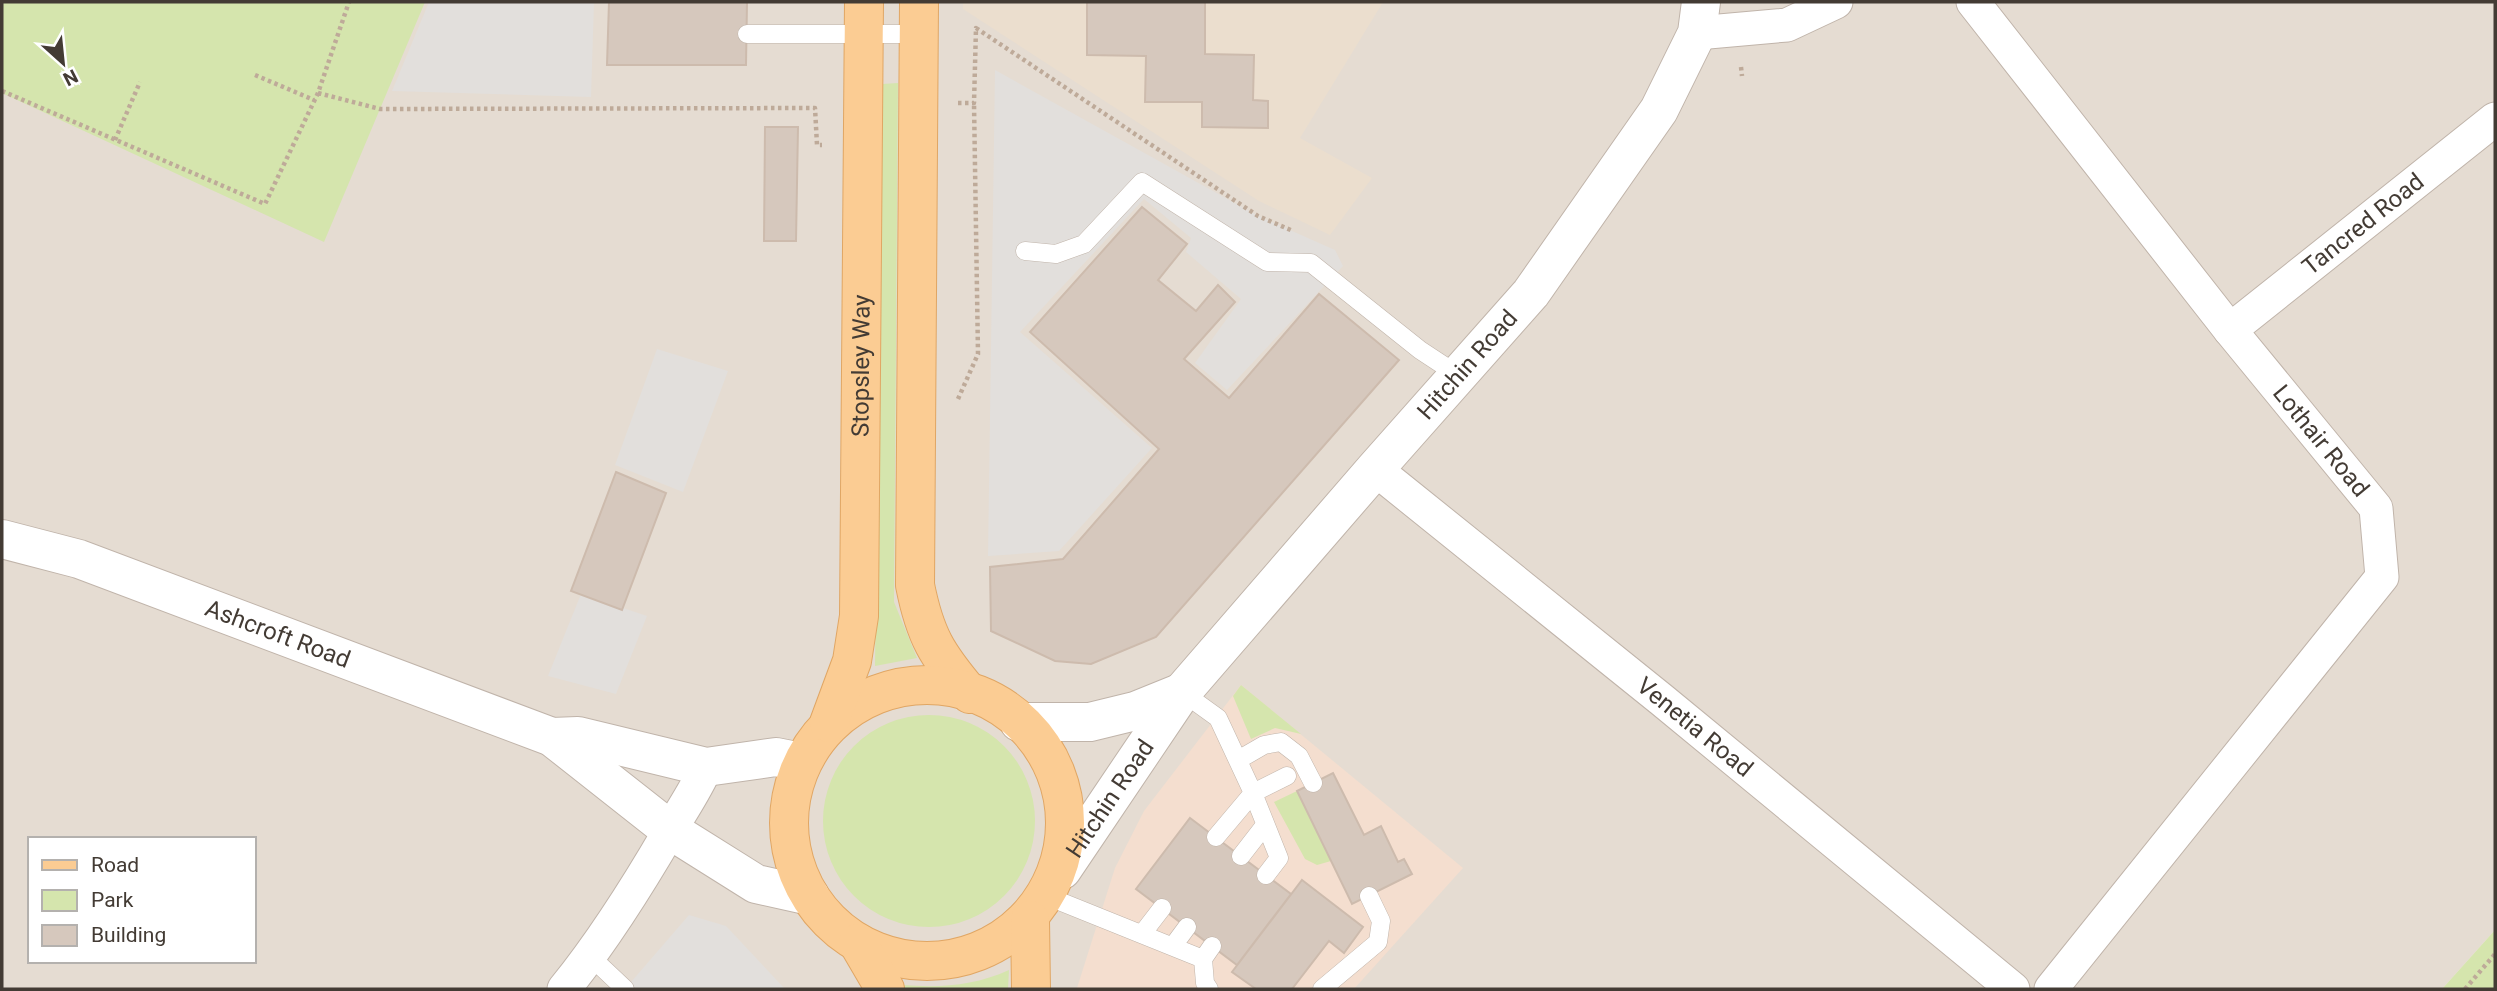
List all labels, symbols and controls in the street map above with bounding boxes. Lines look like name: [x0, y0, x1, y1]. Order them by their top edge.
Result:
north arrow: [28, 28, 98, 98]
text: N: [59, 64, 82, 91]
street label: Tancred Road: [2297, 167, 2429, 281]
street label: Stopsley Way: [846, 294, 876, 437]
street label: Hitchin Road: [1412, 304, 1523, 425]
street label: Lothair Road: [2267, 379, 2375, 502]
street label: Ashcroft Road: [201, 594, 354, 674]
street label: Venetia Road: [1631, 671, 1758, 783]
street label: Hitchin Road: [1060, 734, 1160, 863]
legend: [28, 837, 256, 963]
text: Road: [91, 853, 139, 877]
text: Park: [91, 888, 134, 912]
text: Building: [91, 923, 166, 947]

